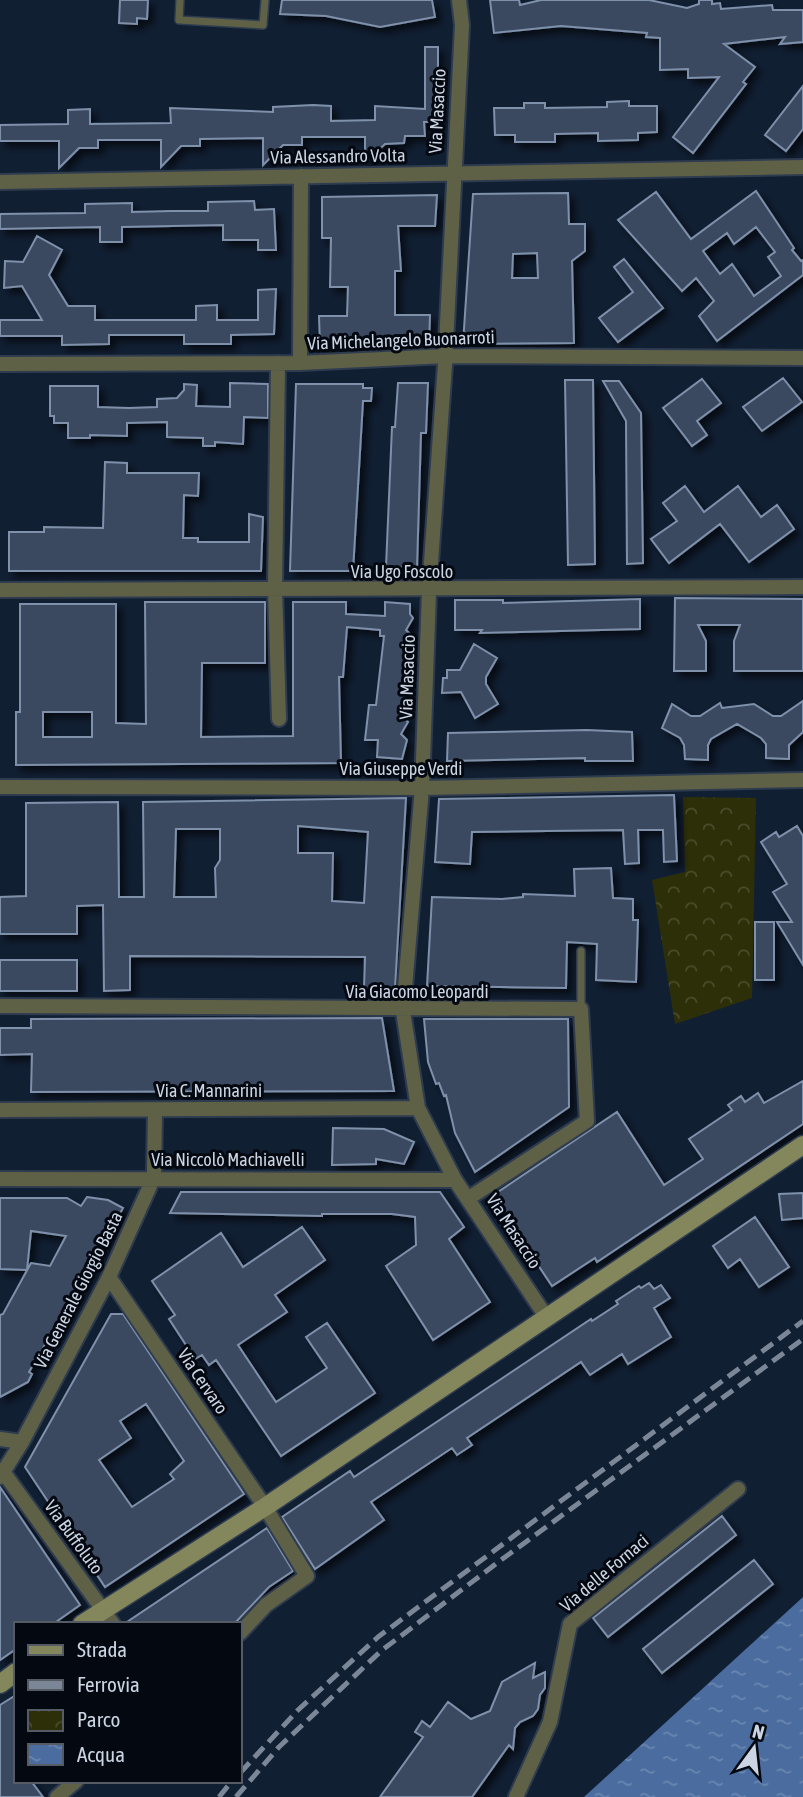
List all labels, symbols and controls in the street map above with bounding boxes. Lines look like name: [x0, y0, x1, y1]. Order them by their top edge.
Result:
street label: Via Masaccio: [424, 68, 450, 154]
street label: Via Alessandro Volta: [270, 144, 406, 168]
street label: Via Michelangelo Buonarroti: [307, 326, 495, 354]
street label: Via Ugo Foscolo: [351, 561, 453, 582]
street label: Via Masaccio: [395, 634, 419, 720]
street label: Via Giuseppe Verdi: [340, 758, 462, 779]
street label: Via Giacomo Leopardi: [345, 981, 489, 1002]
street label: Via C. Mannarini: [156, 1080, 262, 1101]
street label: Via Niccolò Machiavelli: [151, 1149, 305, 1170]
street label: Via Masaccio: [482, 1190, 546, 1272]
street label: Via Generale Giorgio Basta: [29, 1208, 127, 1372]
street label: Via Cervaro: [173, 1344, 233, 1418]
street label: Via Buffoluto: [40, 1496, 108, 1578]
street label: Via delle Fornaci: [555, 1530, 653, 1616]
legend: [14, 1622, 242, 1783]
text: Strada: [77, 1637, 127, 1661]
text: Ferrovia: [77, 1672, 140, 1696]
text: Parco: [77, 1707, 120, 1731]
north arrow: [719, 1713, 789, 1783]
text: N: [750, 1720, 767, 1744]
text: Acqua: [77, 1742, 125, 1766]

